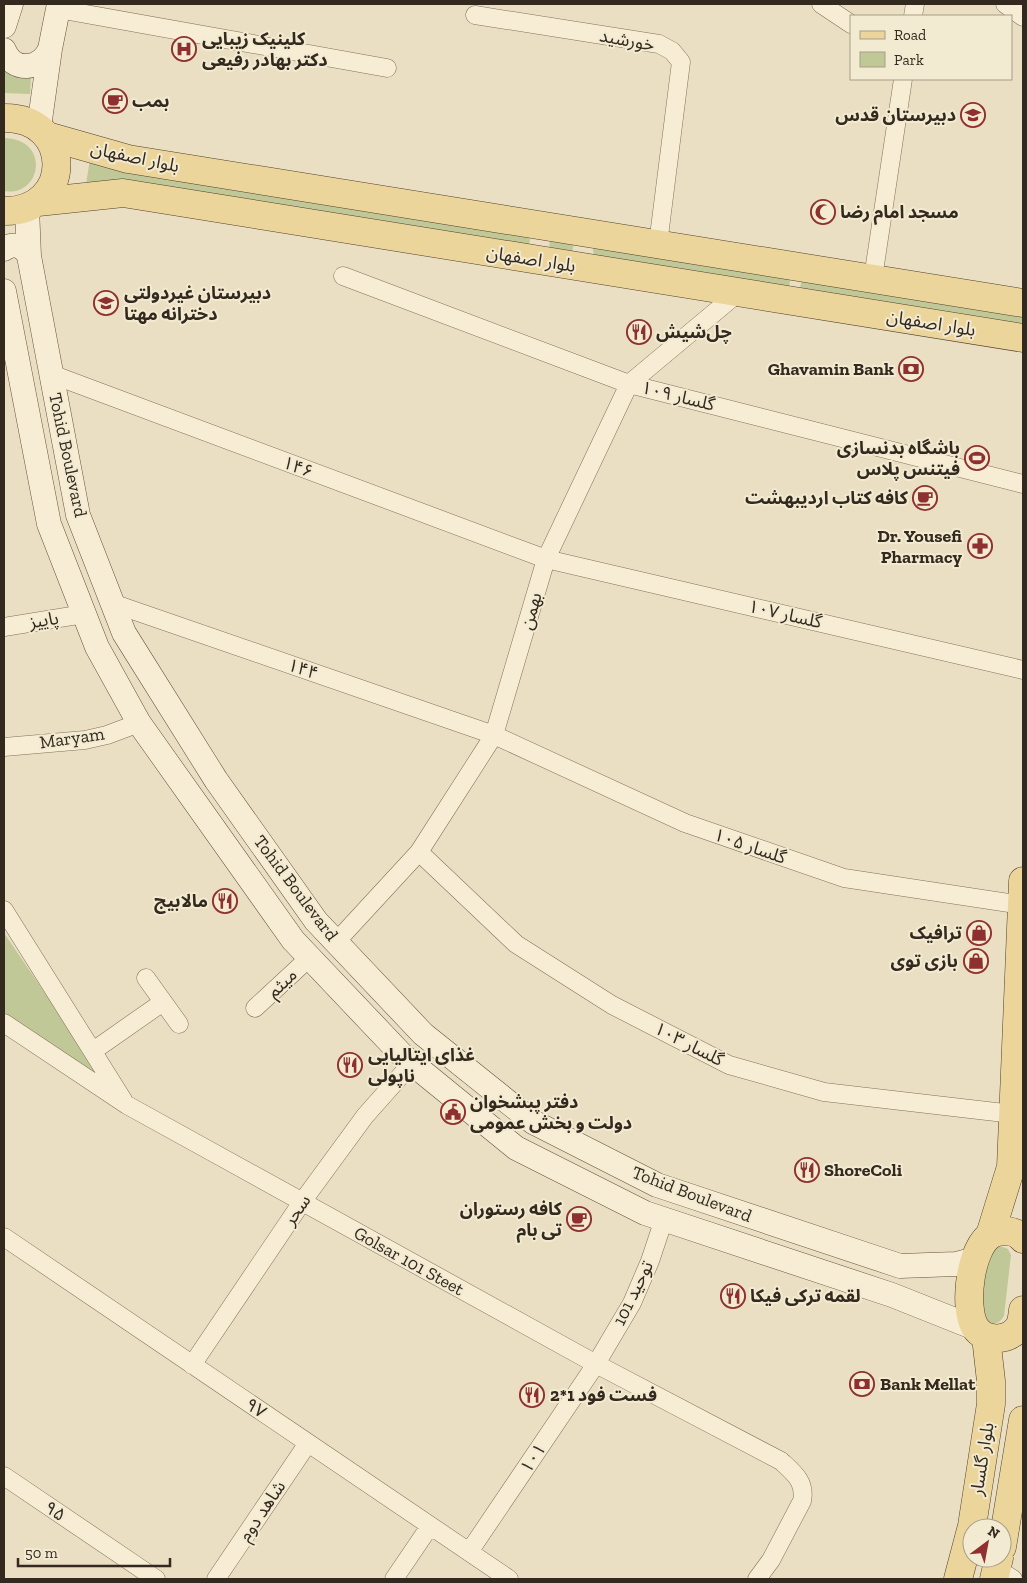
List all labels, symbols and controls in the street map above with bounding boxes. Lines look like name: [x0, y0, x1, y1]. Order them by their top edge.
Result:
legend: [850, 15, 1012, 80]
street label: خورشید: [598, 24, 656, 56]
text: Road: [894, 26, 927, 44]
place label: کلینیک زیبایی دکتر بهادر رفیعی: [202, 28, 328, 71]
hospital icon: کلینیک زیبایی دکتر بهادر رفیعی: [171, 36, 197, 62]
text: Park: [894, 51, 924, 69]
cafe icon: بمب: [102, 88, 128, 114]
place label: بمب: [132, 90, 170, 112]
school or university icon: دبیرستان قدس: [960, 102, 986, 128]
place label: دبیرستان قدس: [835, 104, 956, 126]
street label: بلوار اصفهان: [89, 137, 181, 177]
mosque icon: مسجد امام رضا: [810, 199, 836, 225]
place label: مسجد امام رضا: [840, 201, 959, 225]
street label: بلوار اصفهان: [485, 241, 577, 277]
place label: دبیرستان غیردولتی دخترانه مهتا: [124, 282, 271, 325]
school or university icon: دبیرستان غیردولتی دخترانه مهتا: [93, 290, 119, 316]
street label: بلوار اصفهان: [885, 305, 977, 341]
restaurant icon: چل‌شیش: [626, 319, 652, 345]
place label: چل‌شیش: [656, 321, 732, 344]
bank icon: Ghavamin Bank: [898, 356, 924, 382]
place label: Ghavamin Bank: [768, 358, 894, 380]
street label: گلسار ۱۰۹: [639, 376, 718, 416]
street label: Tohid Boulevard: [44, 391, 92, 519]
place label: باشگاه بدنسازی فیتنس پلاس: [837, 437, 960, 481]
sports icon: باشگاه بدنسازی فیتنس پلاس: [964, 445, 990, 471]
street label: ۱۴۶: [280, 451, 316, 483]
cafe icon: کافه کتاب اردیبهشت: [912, 485, 938, 511]
place label: کافه کتاب اردیبهشت: [745, 487, 909, 509]
place label: Dr. Yousefi Pharmacy: [877, 525, 962, 568]
pharmacy icon: Dr. Yousefi Pharmacy: [967, 533, 993, 559]
street label: بهمن: [515, 590, 547, 632]
street label: گلسار ۱۰۷: [746, 595, 825, 633]
street label: پاییز: [27, 607, 60, 633]
street label: ۱۴۴: [285, 654, 321, 684]
street label: Maryam: [38, 722, 106, 753]
street label: گلسار ۱۰۵: [711, 823, 790, 869]
street label: Tohid Boulevard: [249, 831, 343, 945]
restaurant icon: مالابیج: [212, 888, 238, 914]
place label: مالابیج: [154, 890, 208, 914]
shop icon: ترافیک: [966, 920, 992, 946]
place label: ترافیک: [909, 922, 963, 944]
shop icon: بازی توی: [963, 948, 989, 974]
place label: بازی توی: [890, 950, 958, 972]
street label: میثم: [262, 964, 303, 1004]
street label: گلسار ۱۰۳: [651, 1017, 728, 1071]
place label: غذای ایتالیایی ناپولی: [368, 1044, 475, 1088]
restaurant icon: غذای ایتالیایی ناپولی: [337, 1052, 363, 1078]
place label: دفتر پبشخوان دولت و بخش عمومی: [470, 1091, 632, 1134]
public building icon: دفتر پبشخوان دولت و بخش عمومی: [440, 1099, 466, 1125]
restaurant icon: ShoreColi: [794, 1157, 820, 1183]
place label: ShoreColi: [824, 1159, 903, 1181]
street label: Tohid Boulevard: [629, 1161, 755, 1227]
street label: سحر: [278, 1190, 315, 1231]
place label: کافه رستوران تی بام: [460, 1198, 563, 1243]
cafe icon: کافه رستوران تی بام: [566, 1206, 592, 1232]
street label: Golsar 101 Steet: [350, 1222, 468, 1300]
street label: توحید 101: [608, 1257, 658, 1329]
restaurant icon: لقمه ترکی فیکا: [720, 1283, 746, 1309]
place label: لقمه ترکی فیکا: [750, 1285, 861, 1307]
bank icon: Bank Mellat: [849, 1371, 875, 1397]
place label: Bank Mellat: [880, 1373, 976, 1395]
restaurant icon: فست فود 1*2: [519, 1382, 545, 1408]
place label: فست فود 1*2: [550, 1384, 657, 1406]
street label: ۹۷: [241, 1393, 271, 1423]
street label: بلوار گلسار: [965, 1421, 999, 1498]
street label: ۱۰۱: [515, 1439, 551, 1477]
street label: شاهد دوم: [234, 1476, 293, 1547]
street label: ۹۵: [40, 1496, 70, 1526]
north arrow: [962, 1518, 1012, 1568]
text: N: [985, 1522, 1003, 1543]
scale bar: [18, 1536, 170, 1568]
text: 50 m: [25, 1544, 58, 1562]

